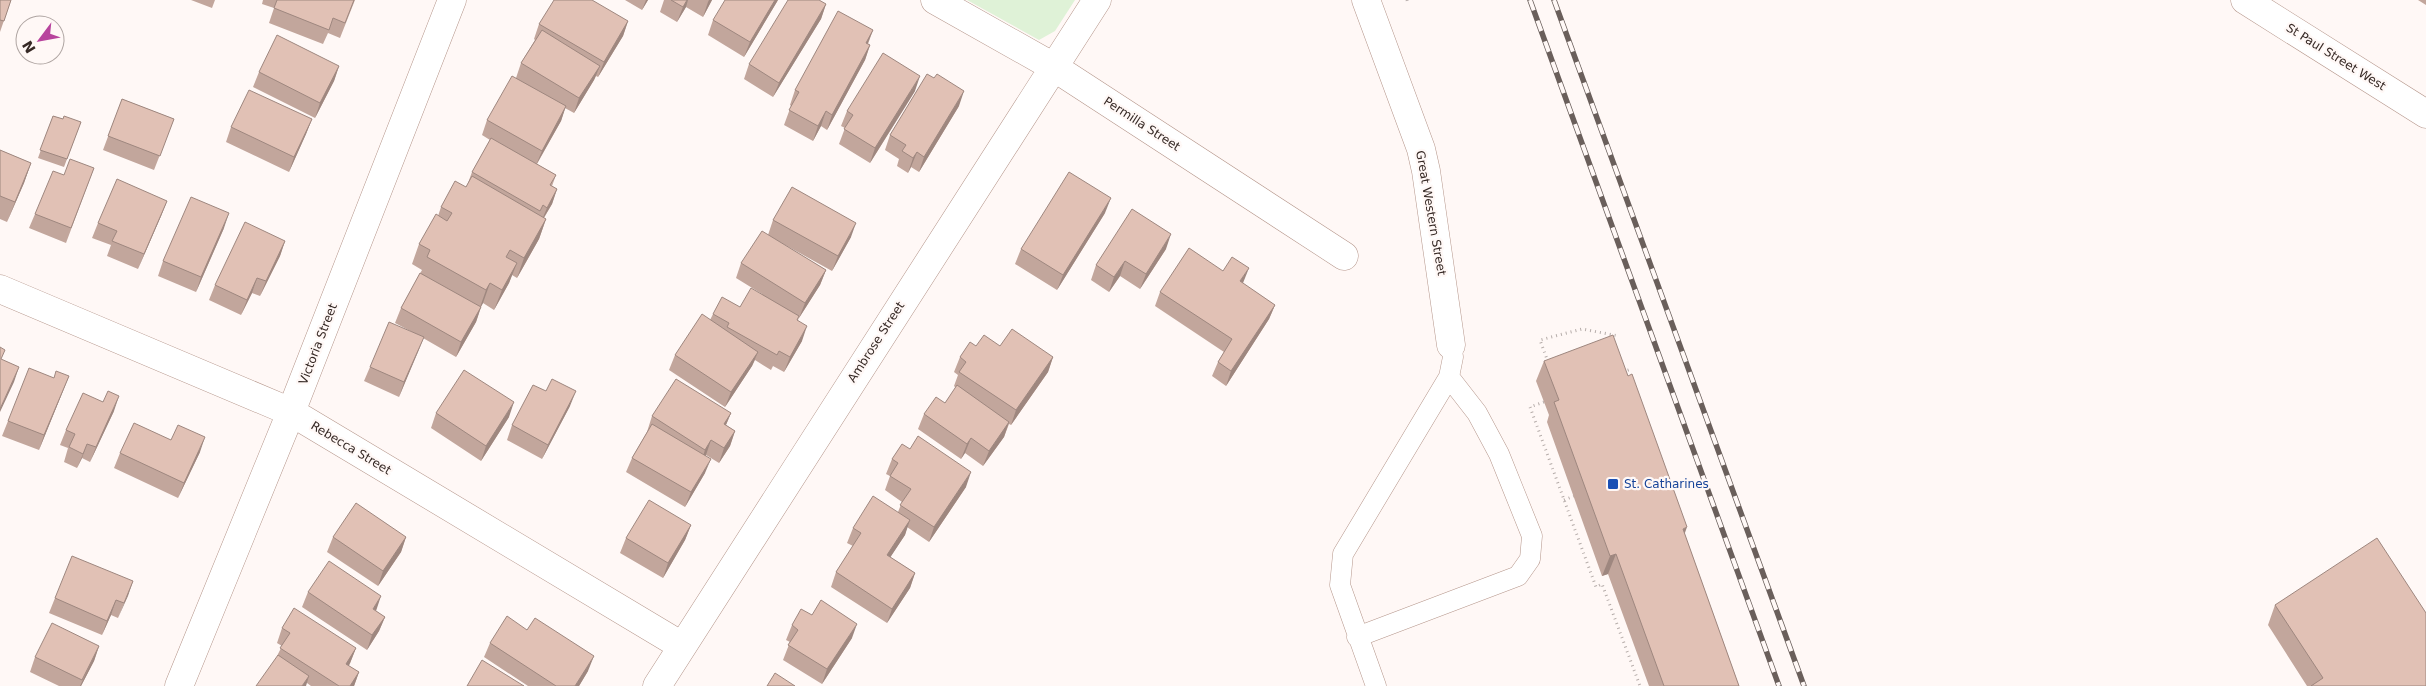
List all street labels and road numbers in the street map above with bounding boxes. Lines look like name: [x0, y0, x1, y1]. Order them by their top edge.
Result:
street label: St Paul Street West: [2284, 21, 2389, 93]
street label: Permilla Street: [1101, 94, 1183, 154]
street label: Great Western Street: [1413, 149, 1449, 277]
street label: Ambrose Street: [845, 299, 907, 385]
street label: Victoria Street: [296, 301, 340, 387]
street label: Rebecca Street: [308, 419, 394, 478]

